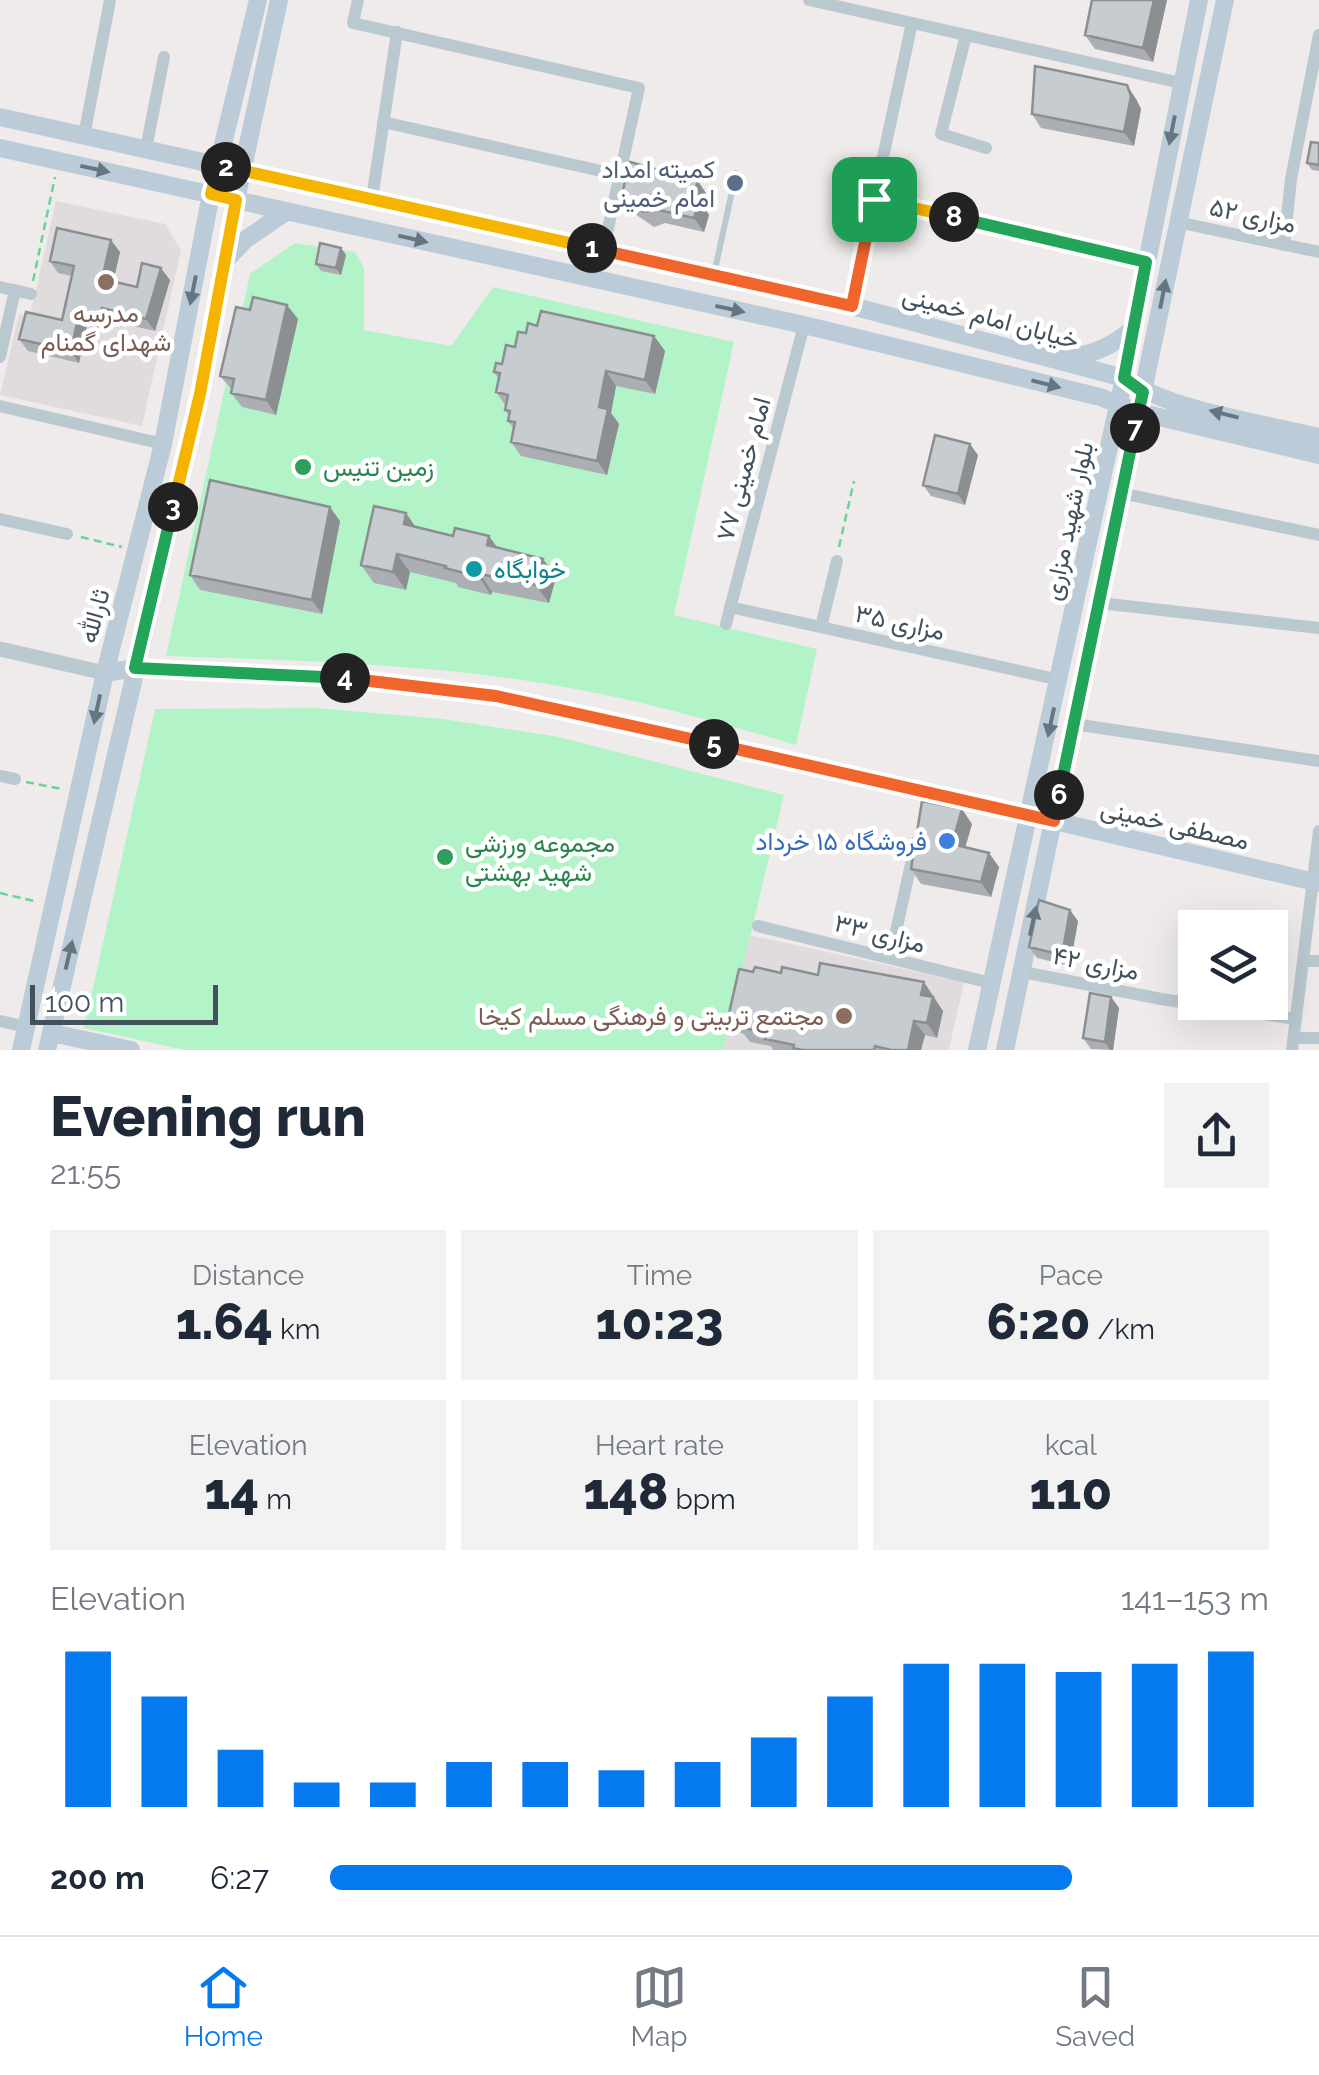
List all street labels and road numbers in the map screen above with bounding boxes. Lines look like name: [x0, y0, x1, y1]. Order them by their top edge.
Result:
street label: مزاری ۵۲: [1207, 191, 1299, 240]
street label: خیابان امام خمینی: [899, 279, 1082, 357]
street label: امام خمینی ۷۷: [709, 394, 779, 545]
street label: بلوار شهید مزاری: [1037, 439, 1100, 603]
street label: ثارالله: [72, 586, 117, 647]
street label: مزاری ۳۵: [852, 598, 948, 647]
street label: مصطفی خمینی: [1098, 792, 1252, 857]
street label: مزاری ۳۳: [831, 907, 929, 960]
street label: مزاری ۴۲: [1050, 940, 1142, 987]

